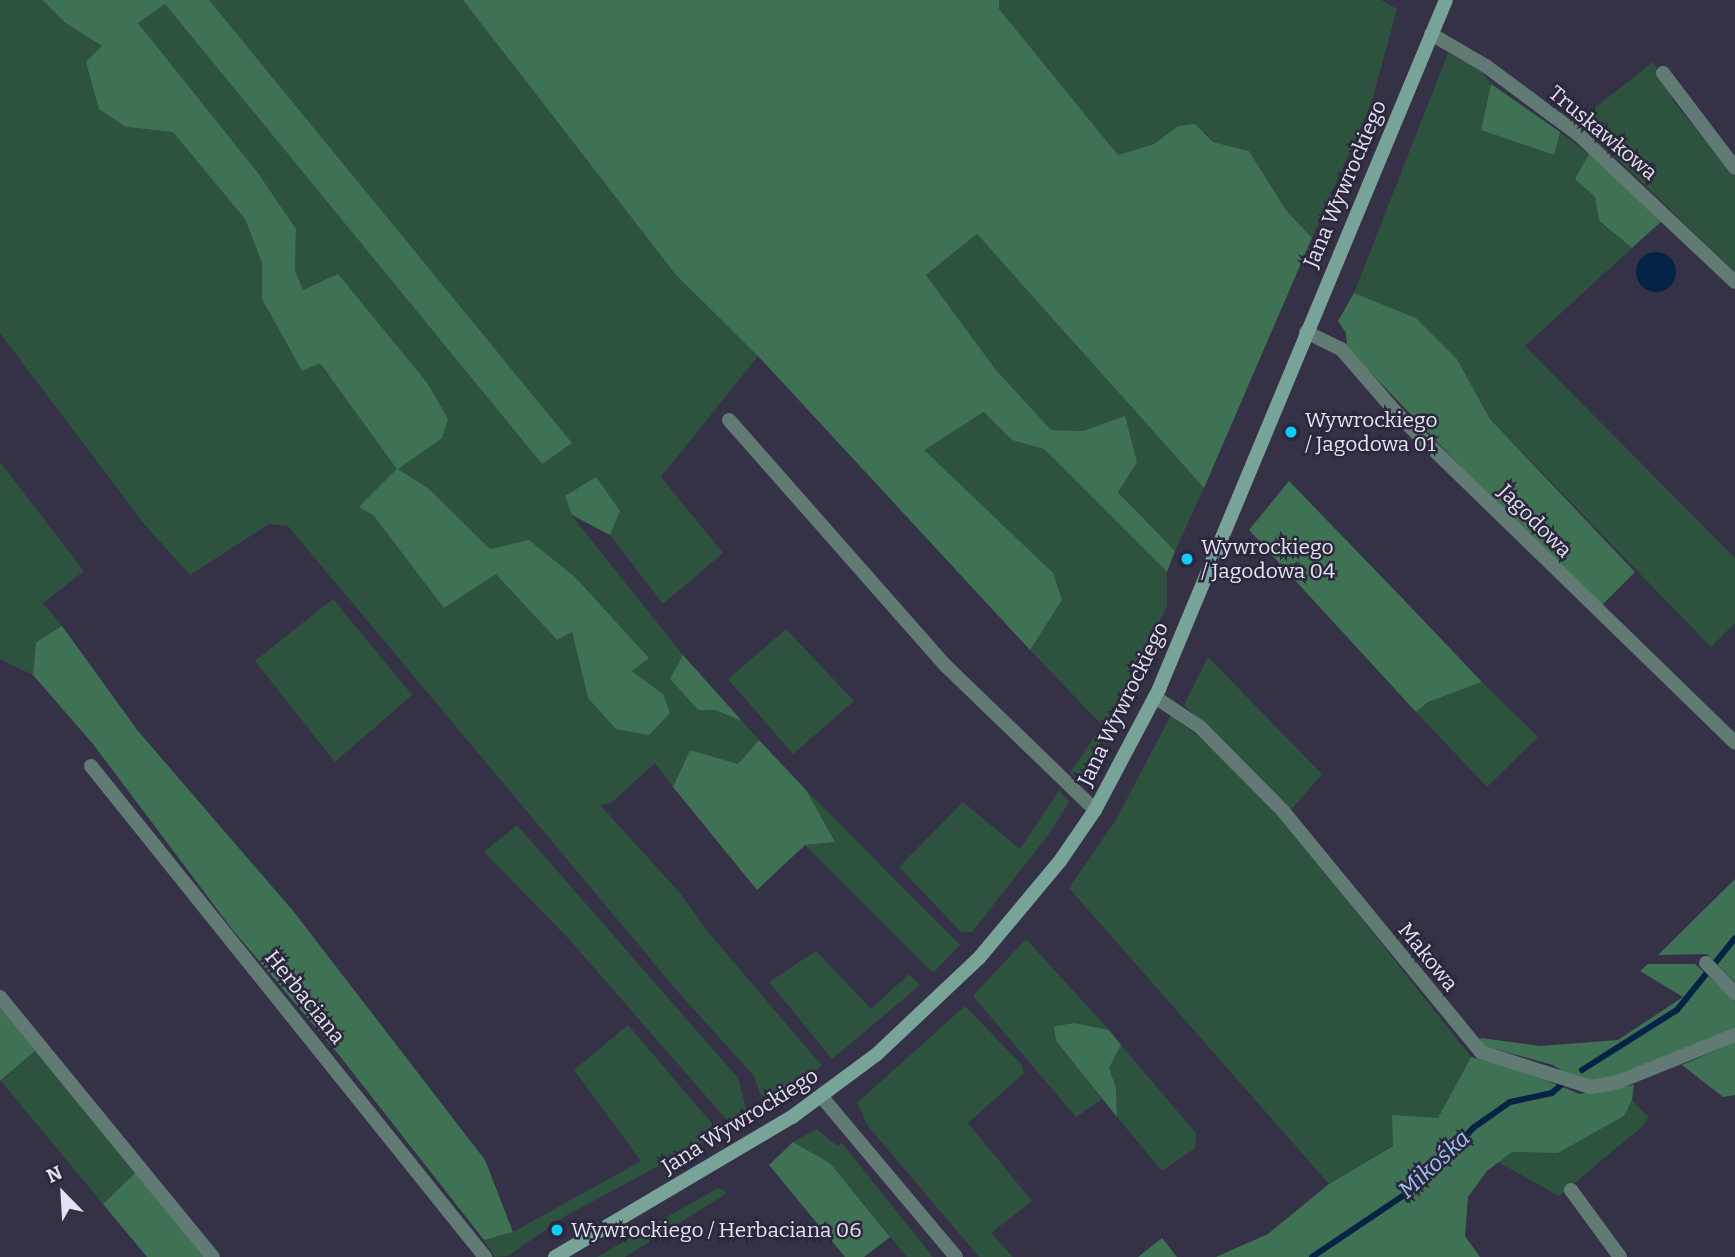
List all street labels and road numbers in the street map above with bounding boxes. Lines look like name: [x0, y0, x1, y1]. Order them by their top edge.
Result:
street label: Truskawkowa: [1544, 80, 1662, 186]
street label: Jana Wywrockiego: [1298, 96, 1392, 272]
street label: Jagodowa: [1493, 479, 1577, 563]
street label: Jana Wywrockiego: [1072, 618, 1174, 790]
street label: Makowa: [1393, 918, 1463, 996]
street label: Herbaciana: [260, 945, 350, 1049]
street label: Jana Wywrockiego: [657, 1063, 823, 1179]

